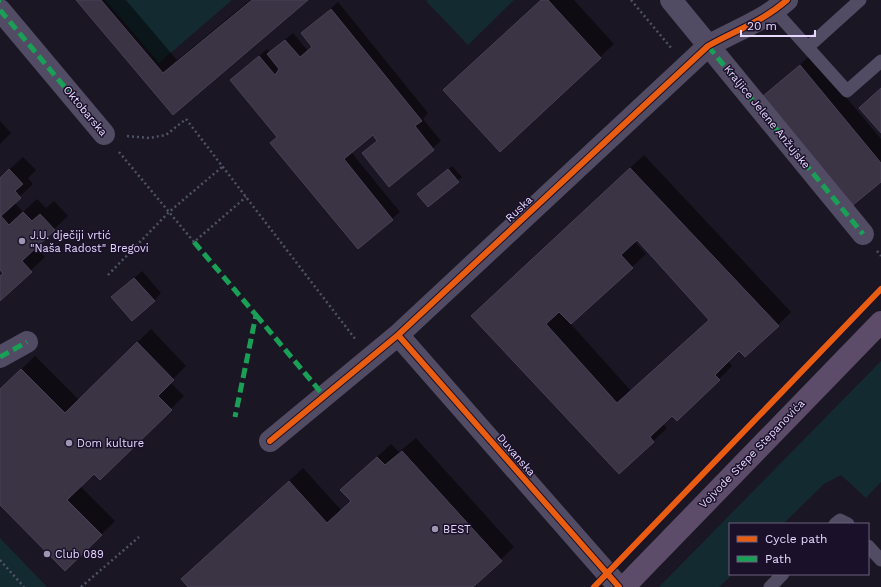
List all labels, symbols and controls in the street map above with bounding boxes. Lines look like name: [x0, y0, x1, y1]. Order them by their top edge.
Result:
scale bar: [741, 12, 815, 38]
text: 20 m: [747, 19, 777, 33]
street label: Kraljice Jelene Anžujske: [721, 63, 813, 171]
street label: Oktobarska: [60, 83, 110, 139]
street label: Ruska: [503, 193, 535, 225]
place label: J.U. dječiji vrtić "Naša Radost" Bregovi: [30, 229, 149, 255]
marker: J.U. dječiji vrtić "Naša Radost" Bregovi: [17, 236, 27, 246]
street label: Vojvode Stepe Stepanovića: [697, 397, 807, 511]
street label: Duvanska: [494, 431, 538, 479]
place label: Dom kulture: [77, 437, 144, 450]
marker: Dom kulture: [64, 438, 74, 448]
place label: BEST: [443, 523, 471, 536]
legend: [729, 523, 869, 575]
marker: BEST: [430, 524, 440, 534]
text: Cycle path: [765, 532, 827, 546]
place label: Club 089: [55, 548, 104, 561]
marker: Club 089: [42, 549, 52, 559]
text: Path: [765, 552, 791, 566]

